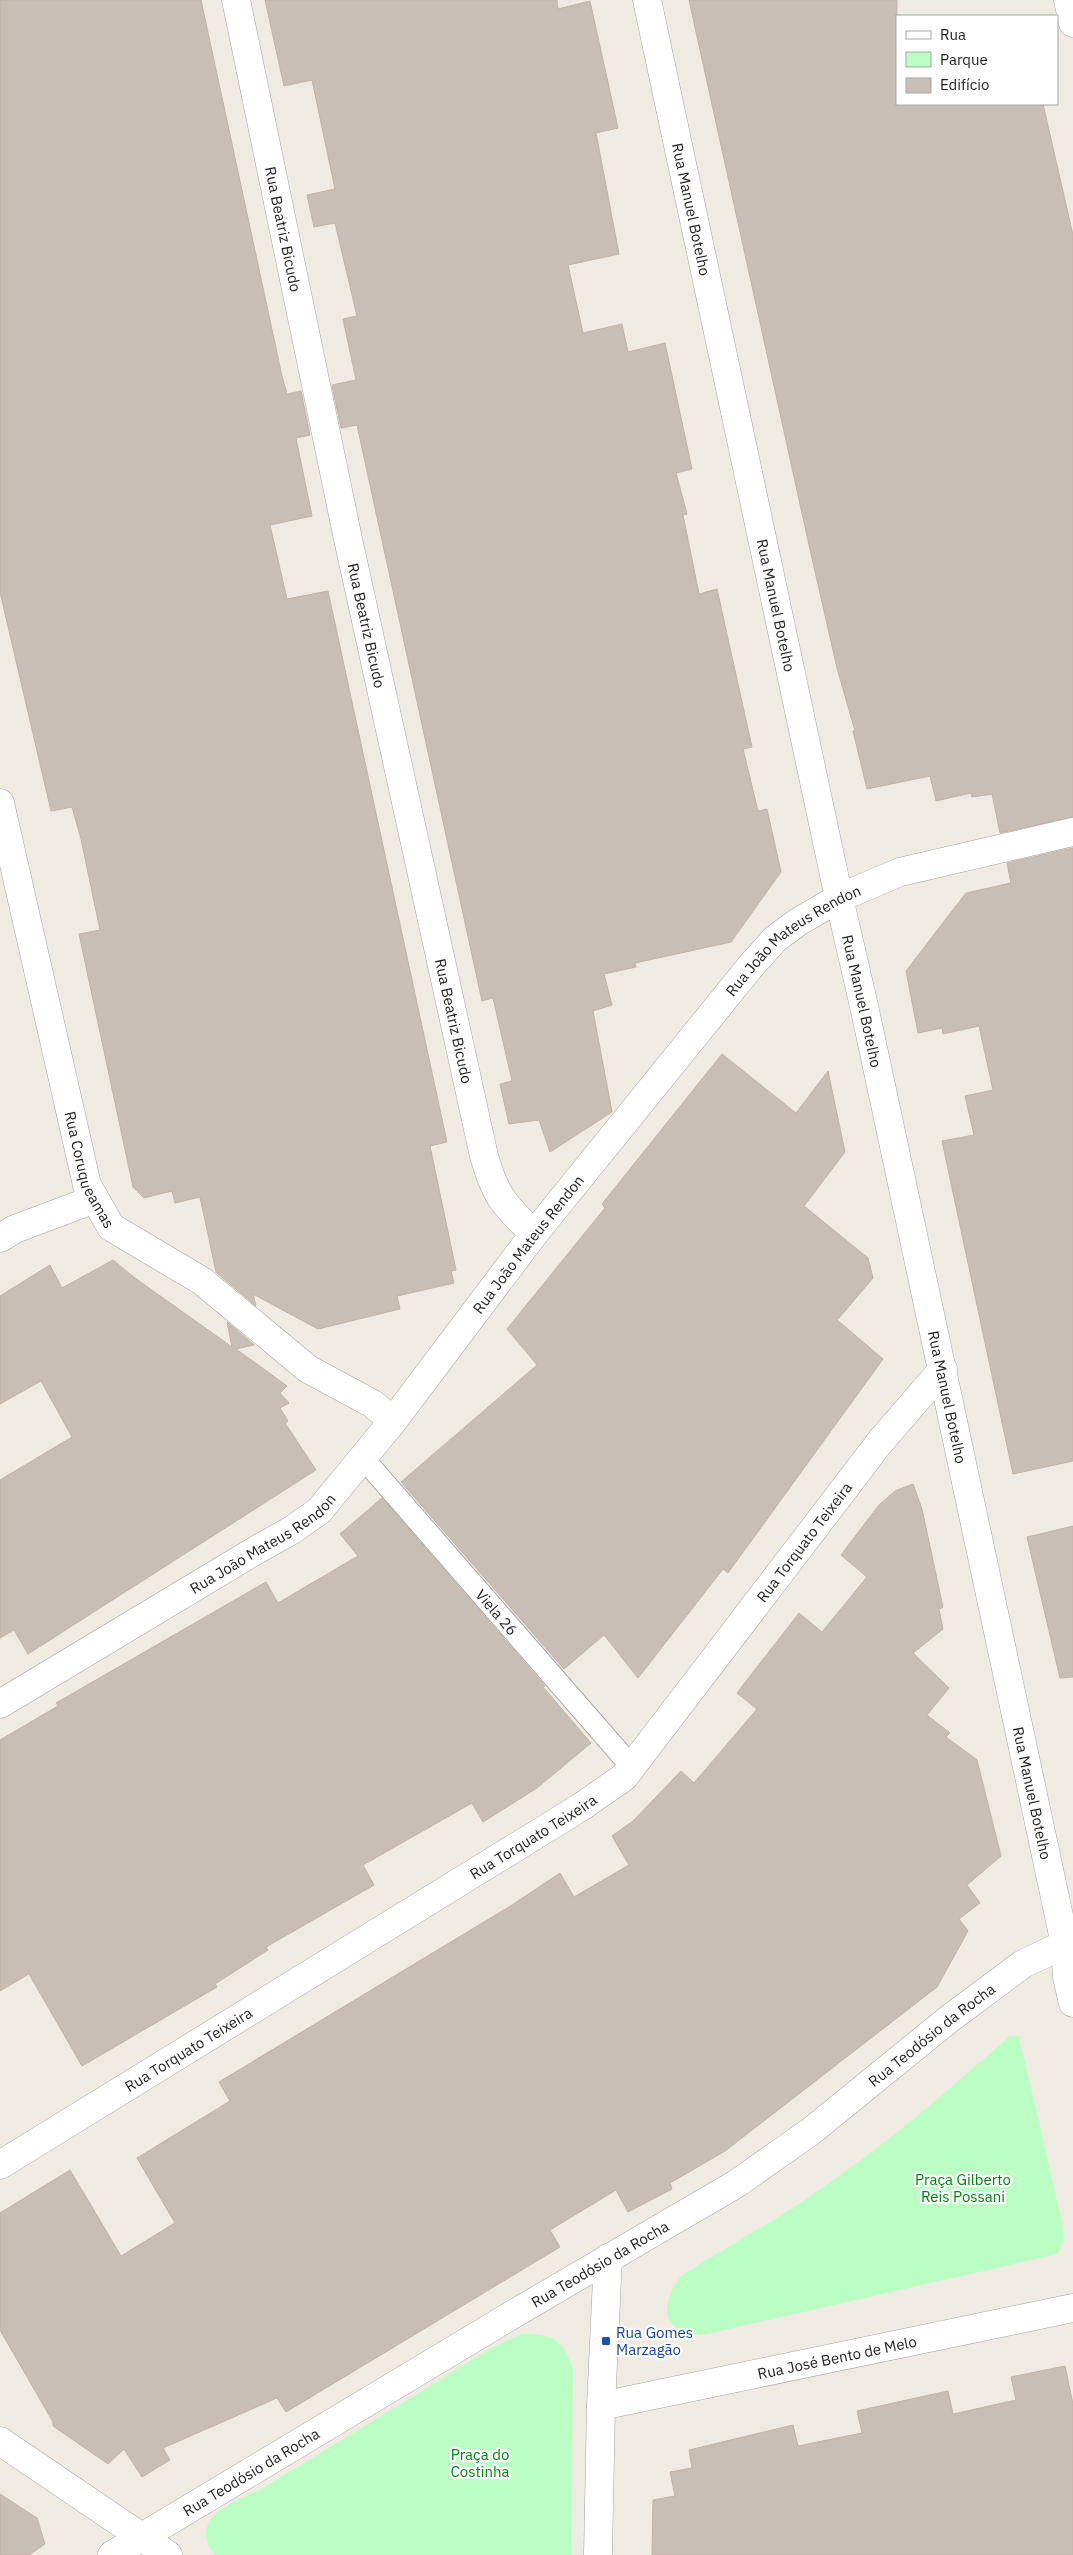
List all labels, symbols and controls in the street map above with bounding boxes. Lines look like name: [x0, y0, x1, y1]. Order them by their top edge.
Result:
legend: [896, 15, 1058, 105]
text: Rua: [940, 25, 966, 44]
text: Parque: [940, 50, 988, 69]
text: Edifício: [940, 75, 989, 94]
street label: Rua Manuel Botelho: [668, 141, 715, 278]
street label: Rua Beatriz Bicudo: [261, 165, 306, 293]
street label: Rua Manuel Botelho: [753, 537, 800, 674]
street label: Rua Beatriz Bicudo: [344, 561, 390, 690]
street label: Rua João Mateus Rendon: [721, 880, 863, 1000]
street label: Rua Manuel Botelho: [838, 933, 886, 1069]
street label: Rua Beatriz Bicudo: [431, 957, 477, 1085]
street label: Rua Coruqueamas: [61, 1109, 119, 1231]
street label: Rua João Mateus Rendon: [468, 1171, 588, 1317]
street label: Rua Manuel Botelho: [924, 1329, 971, 1465]
street label: Rua Torquato Teixeira: [752, 1478, 856, 1606]
street label: Rua João Mateus Rendon: [186, 1489, 339, 1597]
street label: Viela 26: [472, 1585, 522, 1639]
street label: Rua Manuel Botelho: [1009, 1725, 1056, 1861]
street label: Rua Torquato Teixeira: [466, 1790, 600, 1883]
street label: Rua Teodósio da Rocha: [864, 1979, 998, 2091]
street label: Rua Torquato Teixeira: [121, 2003, 255, 2095]
park label: Praça Gilberto Reis Possani: [915, 2170, 1011, 2206]
street label: Rua Teodósio da Rocha: [527, 2216, 672, 2311]
place label: Rua Gomes Marzagão: [616, 2323, 693, 2359]
street label: Rua José Bento de Melo: [756, 2331, 918, 2383]
marker: Rua Gomes Marzagão: [600, 2335, 612, 2347]
street label: Rua Teodósio da Rocha: [179, 2423, 323, 2520]
park label: Praça do Costinha: [451, 2445, 509, 2481]

